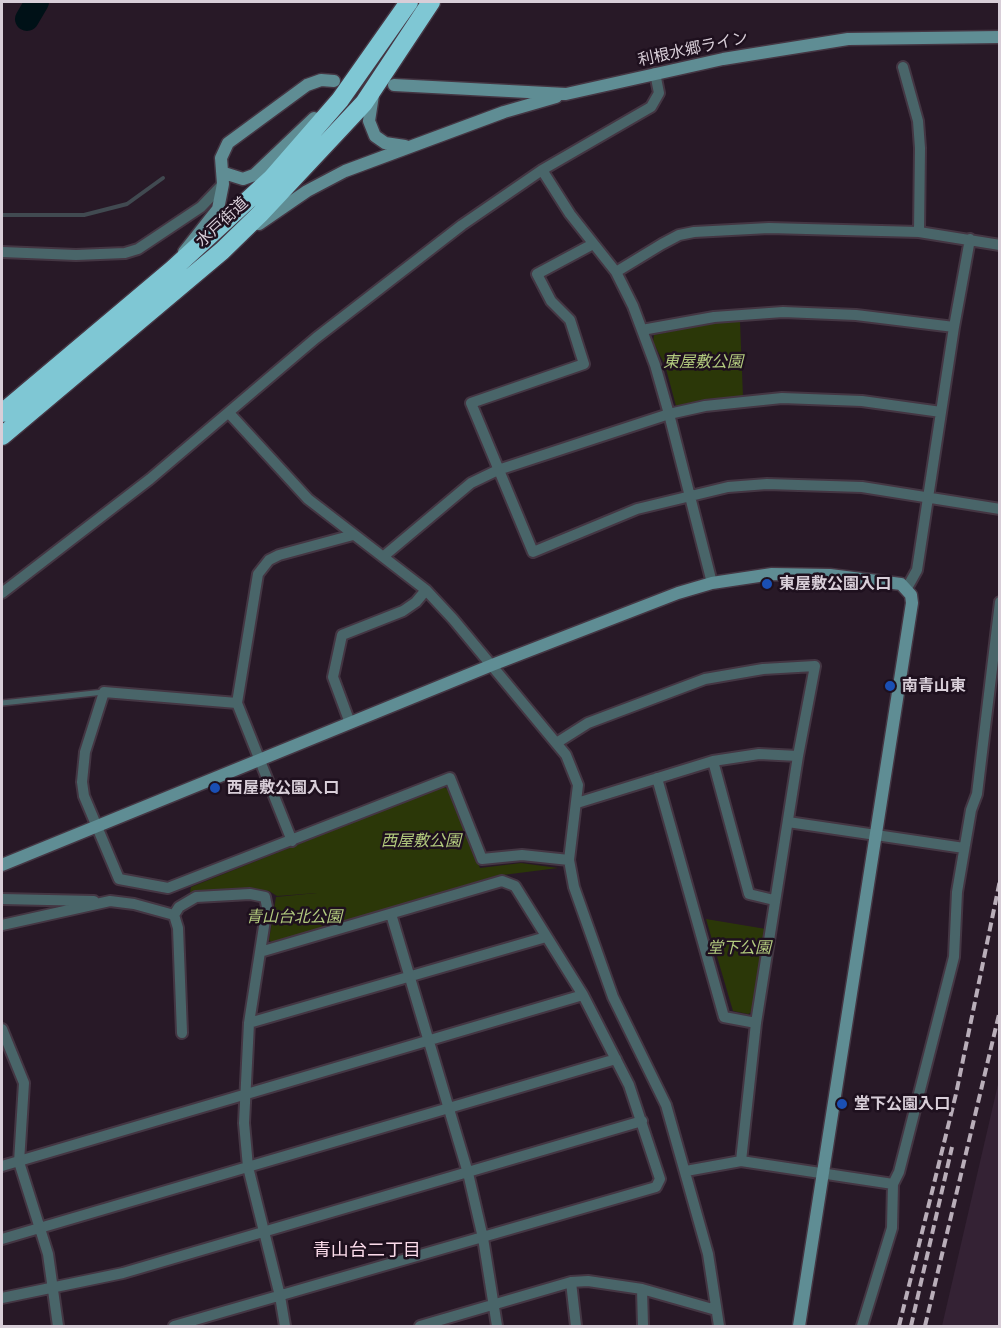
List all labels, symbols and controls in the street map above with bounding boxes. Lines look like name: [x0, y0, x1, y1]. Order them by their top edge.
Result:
street label: 利根水郷ライン: [636, 28, 750, 70]
street label: 水戸街道: [192, 193, 252, 251]
park label: 東屋敷公園: [663, 352, 743, 372]
place label: 東屋敷公園入口: [779, 574, 891, 594]
marker: 東屋敷公園入口: [760, 577, 774, 591]
place label: 南青山東: [902, 676, 966, 696]
marker: 南青山東: [883, 679, 897, 693]
place label: 西屋敷公園入口: [227, 778, 339, 798]
marker: 西屋敷公園入口: [208, 781, 222, 795]
park label: 西屋敷公園: [381, 831, 461, 851]
park label: 青山台北公園: [246, 907, 342, 927]
park label: 堂下公園: [707, 938, 771, 958]
place label: 堂下公園入口: [854, 1094, 950, 1114]
marker: 堂下公園入口: [835, 1097, 849, 1111]
district label: 青山台二丁目: [313, 1239, 421, 1261]

